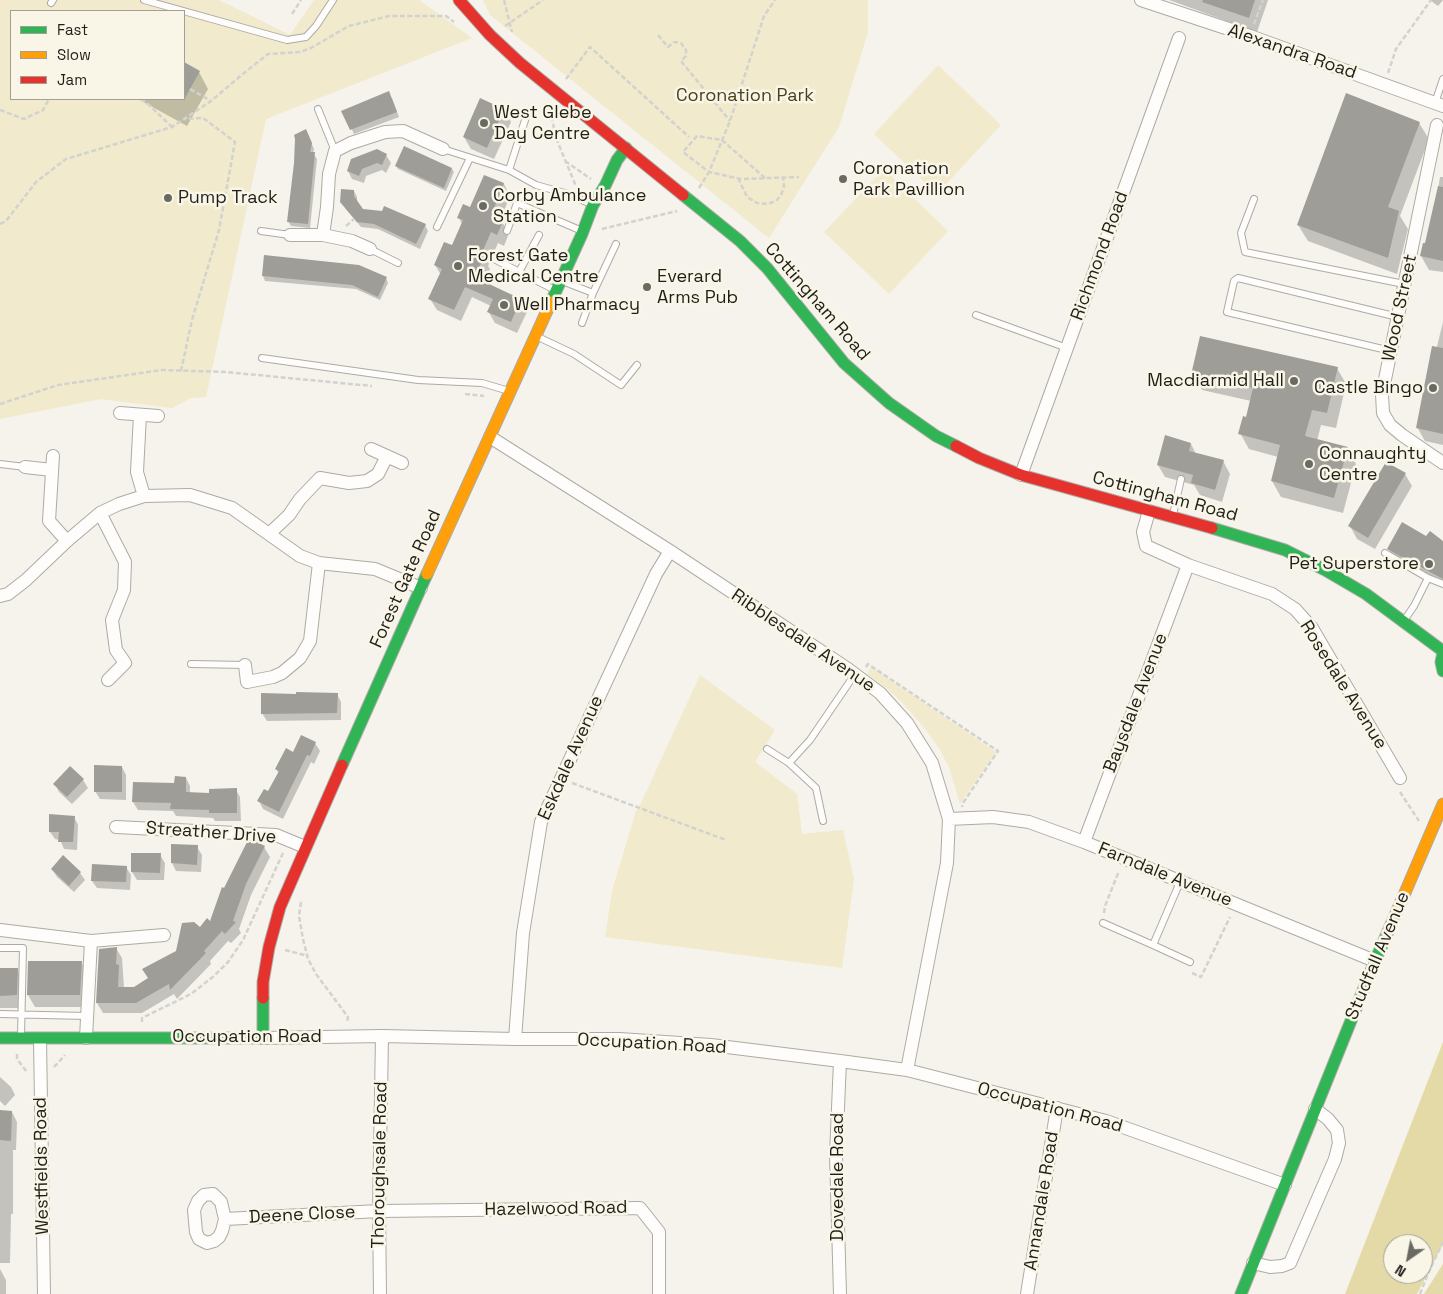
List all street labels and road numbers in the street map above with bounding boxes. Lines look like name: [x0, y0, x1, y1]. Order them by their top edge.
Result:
street label: Alexandra Road: [1225, 20, 1359, 84]
street label: Richmond Road: [1067, 189, 1133, 323]
street label: Cottingham Road: [760, 239, 874, 365]
street label: Wood Street: [1378, 252, 1422, 364]
street label: Cottingham Road: [1090, 467, 1240, 527]
street label: Forest Gate Road: [366, 506, 446, 652]
street label: Ribblesdale Avenue: [727, 585, 879, 697]
street label: Rosedale Avenue: [1295, 617, 1391, 753]
street label: Baysdale Avenue: [1099, 630, 1173, 776]
street label: Eskdale Avenue: [534, 692, 608, 824]
street label: Streather Drive: [145, 818, 277, 848]
street label: Farndale Avenue: [1095, 838, 1235, 912]
street label: Studfall Avenue: [1341, 889, 1415, 1023]
street label: Occupation Road: [172, 1026, 322, 1048]
street label: Occupation Road: [577, 1029, 727, 1059]
street label: Occupation Road: [975, 1078, 1125, 1138]
street label: Thoroughsale Road: [368, 1081, 392, 1249]
street label: Westfields Road: [30, 1097, 54, 1235]
street label: Dovedale Road: [827, 1113, 849, 1241]
street label: Annandale Road: [1020, 1130, 1064, 1272]
street label: Hazelwood Road: [484, 1197, 628, 1221]
street label: Deene Close: [248, 1201, 356, 1229]

